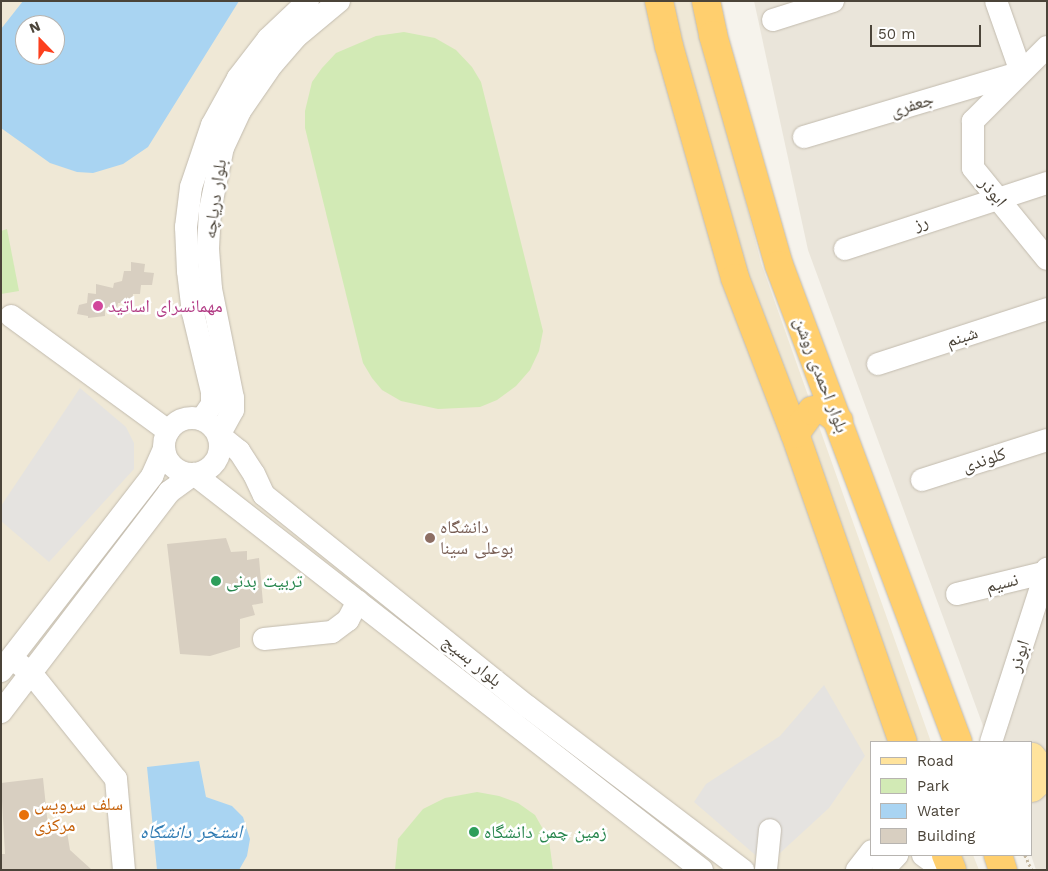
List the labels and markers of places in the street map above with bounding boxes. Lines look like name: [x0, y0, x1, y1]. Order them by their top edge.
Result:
place label: مهمانسرای اساتید: [108, 295, 223, 317]
marker: مهمانسرای اساتید: [92, 300, 104, 312]
place label: دانشگاه بوعلی سینا: [440, 517, 514, 560]
marker: دانشگاه بوعلی سینا: [424, 532, 436, 544]
place label: تربیت بدنی: [226, 570, 303, 592]
marker: تربیت بدنی: [210, 575, 222, 587]
place label: سلف سرویس مرکزی: [34, 794, 123, 836]
marker: سلف سرویس مرکزی: [18, 809, 30, 821]
place label: زمین چمن دانشگاه: [484, 821, 607, 843]
marker: زمین چمن دانشگاه: [468, 826, 480, 838]

